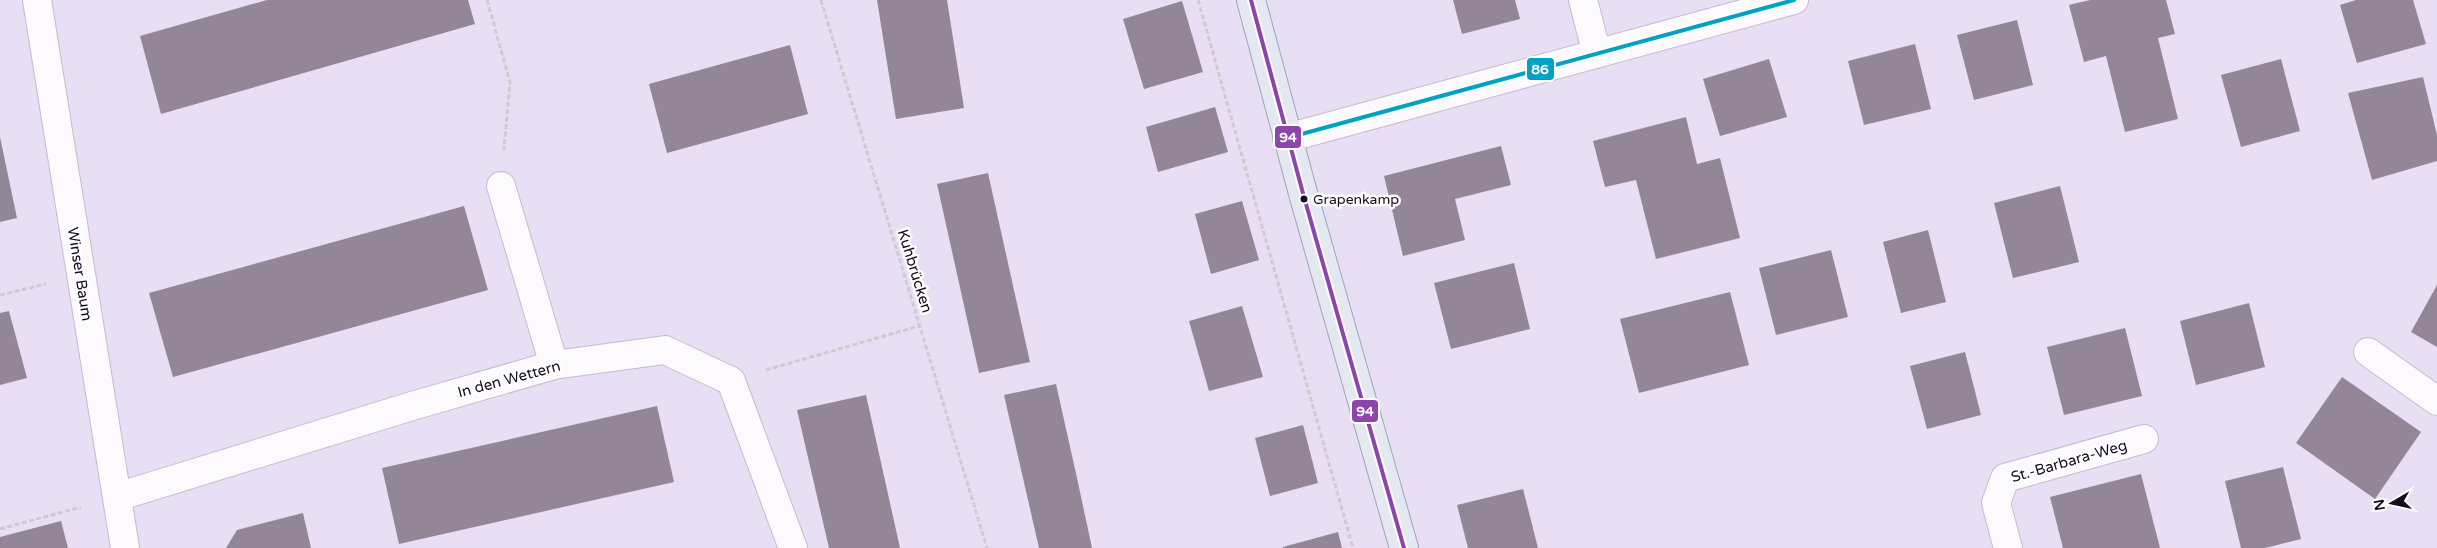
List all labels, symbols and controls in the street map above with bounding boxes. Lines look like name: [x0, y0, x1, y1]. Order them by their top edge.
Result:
line badge: 86: [1526, 57, 1555, 81]
text: 86: [1531, 61, 1549, 78]
line badge: 94: [1274, 125, 1302, 149]
text: 94: [1279, 129, 1297, 146]
place label: Grapenkamp: [1313, 191, 1399, 208]
marker: Grapenkamp: [1299, 194, 1309, 204]
street label: Winser Baum: [64, 226, 96, 322]
street label: Kuhbrücken: [894, 227, 936, 315]
street label: In den Wettern: [456, 357, 562, 401]
line badge: 94: [1351, 399, 1379, 423]
text: 94: [1356, 403, 1374, 420]
street label: St.-Barbara-Weg: [2009, 436, 2129, 486]
north arrow: [2367, 478, 2417, 528]
text: N: [2370, 498, 2389, 512]

